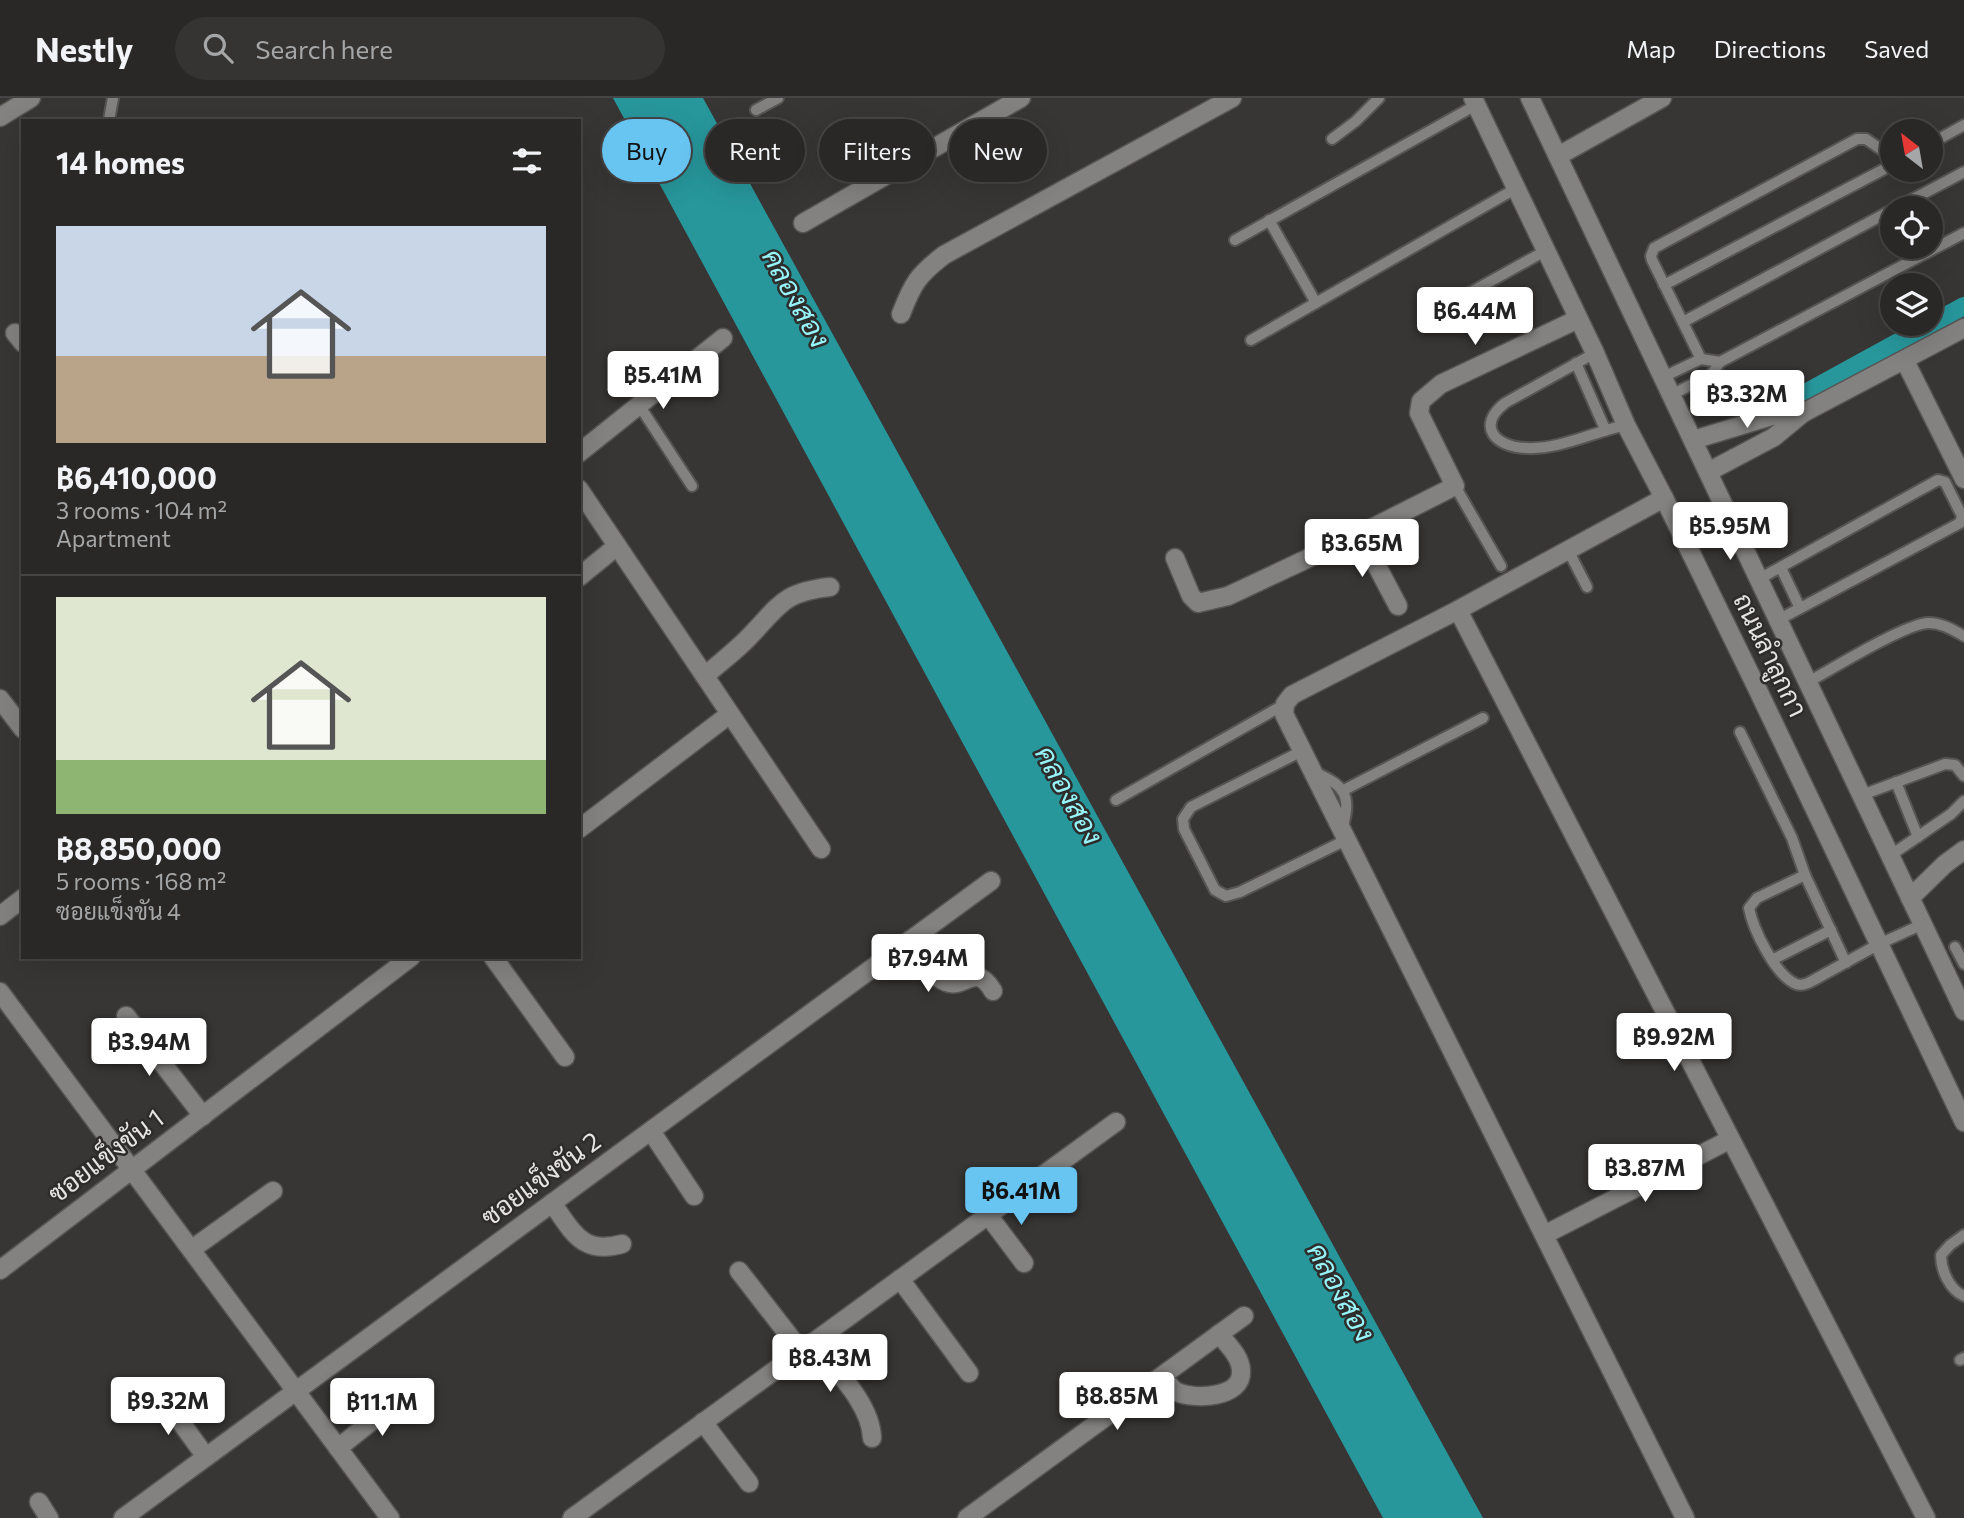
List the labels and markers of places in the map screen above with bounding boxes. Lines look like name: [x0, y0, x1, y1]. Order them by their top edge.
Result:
pin: ฿6.44M: [1418, 288, 1532, 347]
pin: ฿5.41M: [606, 352, 720, 411]
pin: ฿3.32M: [1690, 370, 1804, 430]
pin: ฿5.95M: [1673, 503, 1787, 562]
pin: ฿3.65M: [1305, 519, 1419, 579]
pin: ฿7.94M: [871, 934, 985, 994]
pin: ฿9.92M: [1617, 1014, 1731, 1073]
pin: ฿3.94M: [92, 1018, 206, 1078]
pin: ฿3.87M: [1588, 1144, 1702, 1204]
pin: ฿6.41M: [964, 1168, 1078, 1227]
pin: ฿8.43M: [773, 1334, 887, 1394]
pin: ฿8.85M: [1060, 1372, 1174, 1432]
pin: ฿9.32M: [111, 1378, 225, 1437]
pin: ฿11.1M: [325, 1378, 439, 1438]

